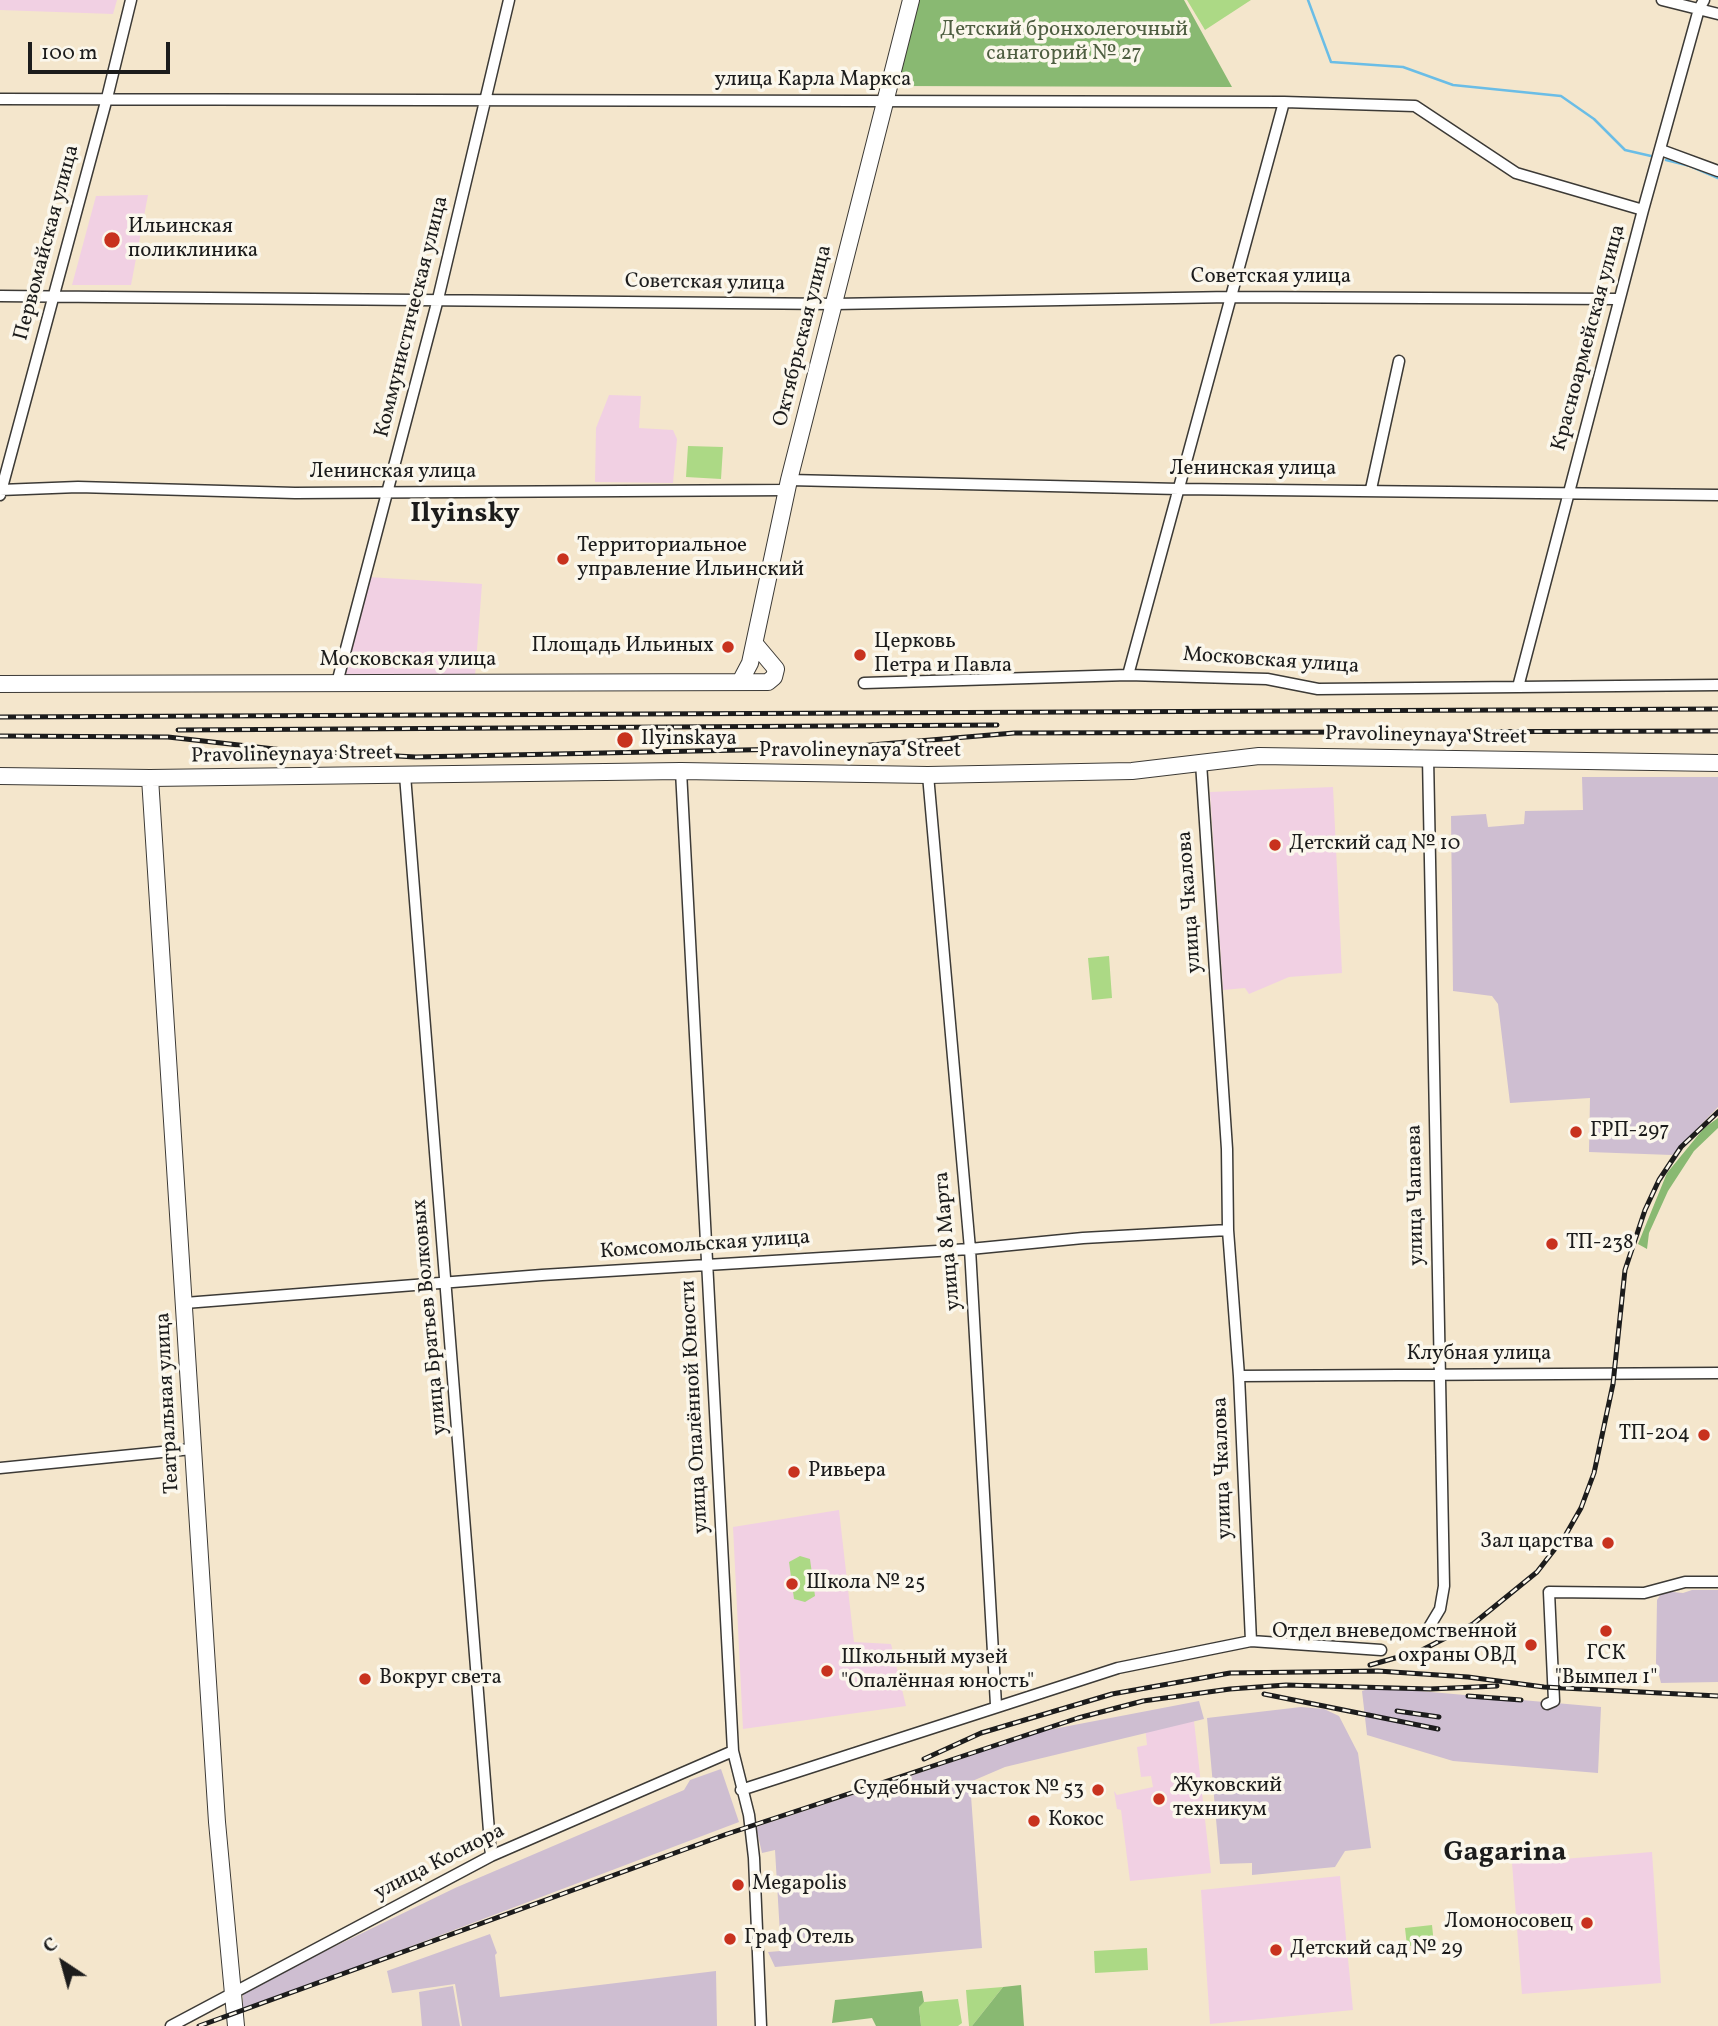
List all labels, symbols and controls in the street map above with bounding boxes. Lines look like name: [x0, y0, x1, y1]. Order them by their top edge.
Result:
park label: Детский бронхолегочный санаторий № 27: [940, 18, 1188, 68]
scale bar: [32, 28, 173, 72]
text: 100 m: [41, 39, 98, 68]
street label: улица Карла Маркса: [714, 68, 912, 94]
street label: Первомайская улица: [10, 142, 86, 344]
street label: Коммунистическая улица: [371, 194, 455, 440]
place label: Ильинская поликлиника: [128, 215, 258, 265]
street label: Красноармейская улица: [1548, 222, 1632, 454]
marker: Ильинская поликлиника: [102, 230, 122, 250]
street label: Октябрьская улица: [769, 243, 839, 429]
street label: Советская улица: [1191, 265, 1351, 291]
street label: Советская улица: [625, 270, 785, 298]
street label: Ленинская улица: [1169, 457, 1337, 483]
street label: Ленинская улица: [309, 460, 477, 486]
district label: Ilyinsky: [410, 499, 520, 533]
place label: Территориальное управление Ильинский: [577, 534, 804, 584]
marker: Территориальное управление Ильинский: [555, 551, 571, 567]
place label: Церковь Петра и Павла: [874, 630, 1012, 680]
place label: Площадь Ильиных: [532, 634, 714, 660]
marker: Площадь Ильиных: [720, 639, 736, 655]
street label: Московская улица: [1182, 643, 1360, 681]
marker: Церковь Петра и Павла: [852, 647, 868, 663]
street label: Московская улица: [319, 648, 497, 674]
street label: Pravolineynaya Street: [1325, 723, 1527, 751]
place label: Ilyinskaya: [641, 727, 737, 753]
marker: Ilyinskaya: [615, 730, 635, 750]
street label: Pravolineynaya Street: [759, 739, 961, 765]
street label: Pravolineynaya Street: [191, 742, 393, 770]
street label: улица Чкалова: [1173, 830, 1209, 974]
place label: Детский сад № 10: [1289, 832, 1460, 858]
marker: Детский сад № 10: [1267, 837, 1283, 853]
place label: ГРП-297: [1590, 1119, 1669, 1145]
street label: улица Чапаева: [1403, 1124, 1431, 1266]
marker: ГРП-297: [1568, 1124, 1584, 1140]
street label: улица 8 Марта: [930, 1170, 968, 1312]
street label: улица Братьев Волковых: [408, 1198, 454, 1436]
street label: Комсомольская улица: [599, 1226, 811, 1266]
place label: ТП-238: [1566, 1231, 1634, 1257]
marker: ТП-238: [1544, 1236, 1560, 1252]
street label: улица Опалённой Юности: [677, 1280, 715, 1534]
street label: Театральная улица: [152, 1312, 186, 1494]
street label: Клубная улица: [1407, 1342, 1551, 1368]
street label: улица Чкалова: [1209, 1396, 1239, 1540]
place label: ТП-204: [1619, 1422, 1690, 1448]
marker: ТП-204: [1696, 1427, 1712, 1443]
place label: Ривьера: [808, 1459, 886, 1485]
marker: Ривьера: [786, 1464, 802, 1480]
place label: Зал царства: [1480, 1530, 1594, 1556]
marker: Зал царства: [1600, 1535, 1616, 1551]
place label: Школа № 25: [806, 1571, 925, 1597]
marker: Школа № 25: [784, 1576, 800, 1592]
place label: Отдел вневедомственной охраны ОВД: [1272, 1620, 1517, 1670]
marker: ГСК "Вымпел 1": [1598, 1623, 1614, 1639]
marker: Отдел вневедомственной охраны ОВД: [1523, 1637, 1539, 1653]
place label: ГСК "Вымпел 1": [1555, 1642, 1657, 1692]
place label: Школьный музей "Опалённая юность": [841, 1646, 1034, 1696]
marker: Школьный музей "Опалённая юность": [819, 1663, 835, 1679]
place label: Вокруг света: [379, 1666, 502, 1692]
marker: Вокруг света: [357, 1671, 373, 1687]
place label: Жуковский техникум: [1173, 1774, 1282, 1824]
place label: Судебный участок № 53: [853, 1777, 1084, 1803]
marker: Судебный участок № 53: [1090, 1782, 1106, 1798]
marker: Жуковский техникум: [1151, 1791, 1167, 1807]
place label: Кокос: [1048, 1808, 1104, 1834]
marker: Кокос: [1026, 1813, 1042, 1829]
street label: улица Косиора: [371, 1819, 509, 1907]
district label: Gagarina: [1444, 1838, 1566, 1872]
place label: Megapolis: [752, 1872, 847, 1898]
marker: Megapolis: [730, 1877, 746, 1893]
place label: Ломоносовец: [1444, 1910, 1573, 1936]
marker: Ломоносовец: [1579, 1915, 1595, 1931]
place label: Граф Отель: [744, 1926, 854, 1952]
north arrow: [28, 1928, 98, 1998]
marker: Граф Отель: [722, 1931, 738, 1947]
text: С: [38, 1932, 63, 1960]
place label: Детский сад № 29: [1290, 1937, 1463, 1963]
marker: Детский сад № 29: [1268, 1942, 1284, 1958]

